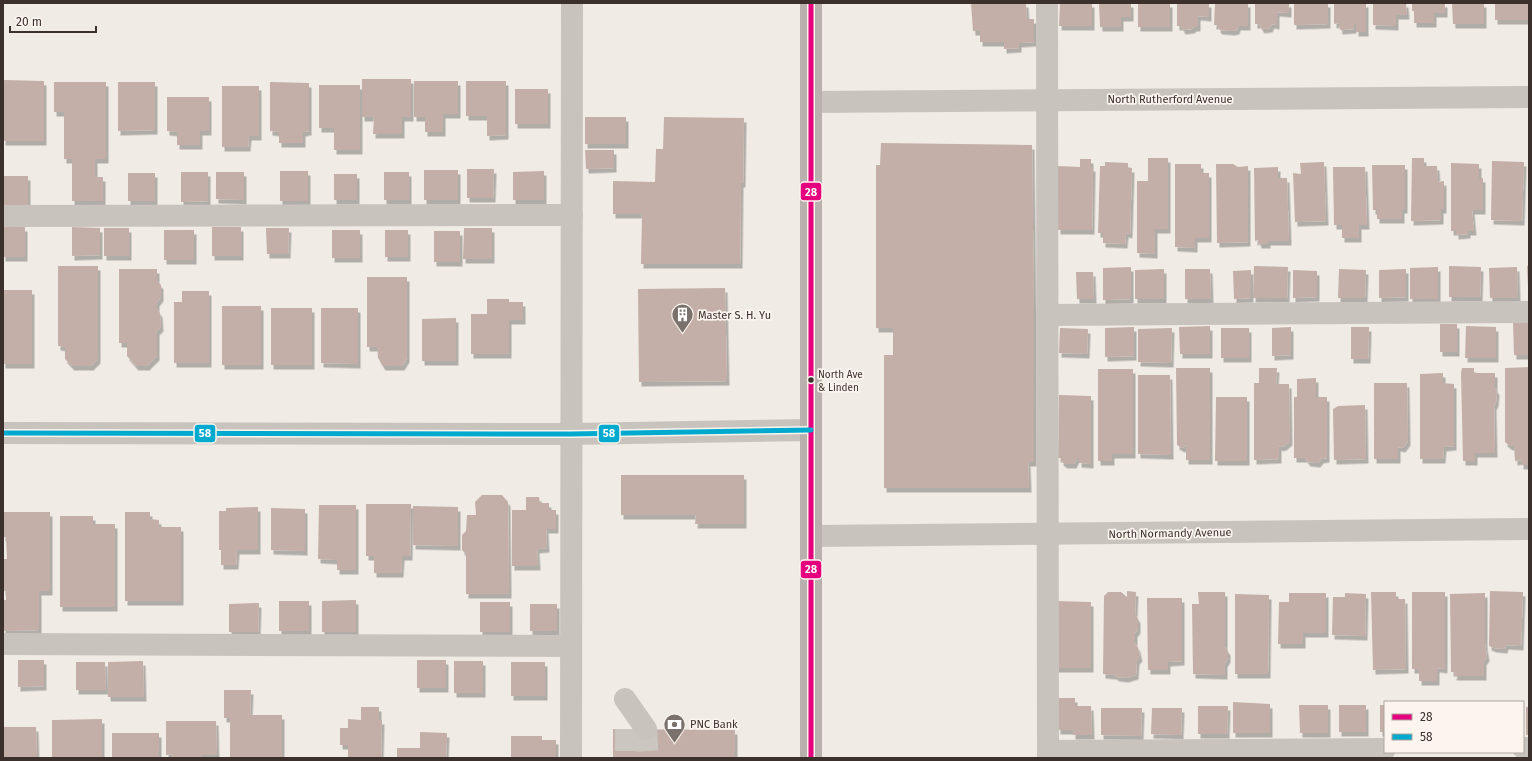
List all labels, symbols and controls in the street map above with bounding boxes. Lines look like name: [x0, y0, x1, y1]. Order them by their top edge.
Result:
scale bar: [10, 8, 96, 34]
text: 20 m: [16, 15, 42, 29]
street label: North Rutherford Avenue: [1107, 93, 1233, 106]
line badge: 28: [800, 182, 822, 201]
text: 28: [805, 186, 818, 199]
building icon: Master S. H. Yu: [669, 302, 695, 335]
place label: Master S. H. Yu: [698, 309, 771, 322]
place label: North Ave & Linden: [818, 369, 863, 394]
marker: North Ave & Linden: [806, 375, 816, 385]
line badge: 58: [194, 424, 216, 443]
line badge: 58: [598, 424, 620, 443]
text: 58: [199, 427, 212, 440]
text: 58: [603, 427, 616, 440]
street label: North Normandy Avenue: [1108, 526, 1232, 541]
line badge: 28: [800, 560, 822, 579]
text: 28: [805, 563, 818, 576]
legend: [1384, 701, 1524, 753]
text: 28: [1420, 710, 1433, 724]
bank icon: PNC Bank: [661, 711, 687, 744]
place label: PNC Bank: [690, 718, 738, 731]
text: 58: [1420, 730, 1433, 744]

